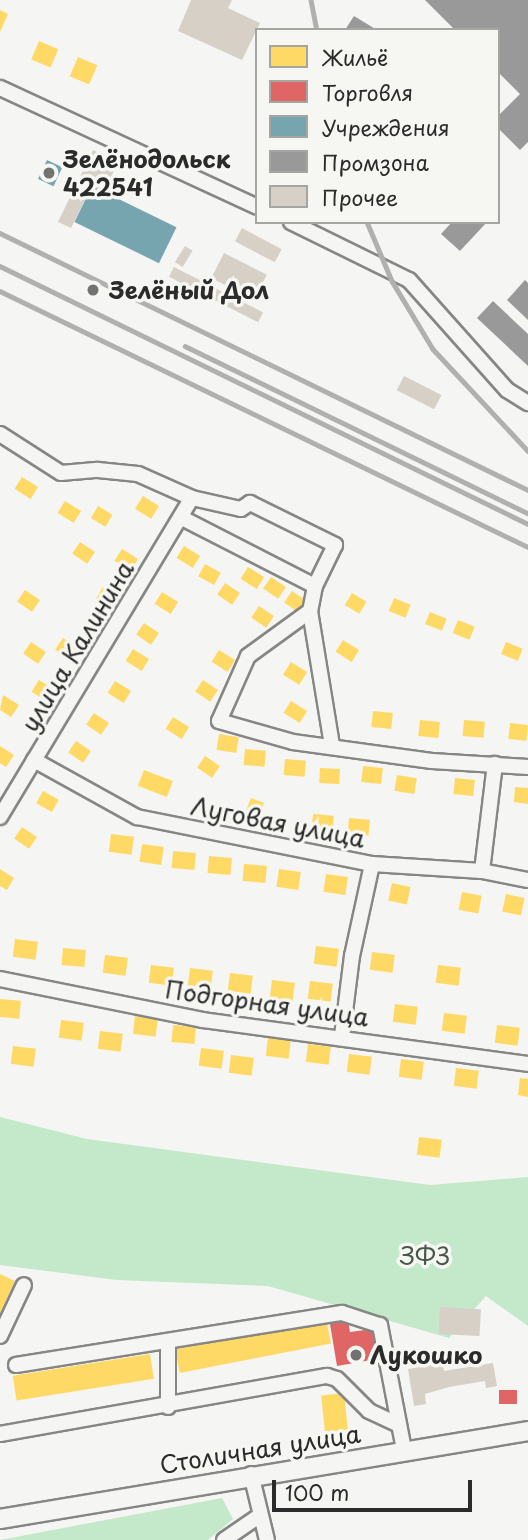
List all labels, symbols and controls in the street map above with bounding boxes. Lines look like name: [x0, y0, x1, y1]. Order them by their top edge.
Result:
legend: [255, 28, 500, 224]
text: Жильё: [322, 41, 388, 73]
text: Торговля: [322, 76, 413, 108]
text: Учреждения: [322, 111, 450, 143]
place label: Зелёнодольск 422541: [63, 145, 230, 201]
text: Промзона: [322, 146, 429, 178]
marker: Зелёнодольск 422541: [41, 165, 57, 181]
text: Прочее: [322, 181, 398, 213]
place label: Зелёный Дол: [109, 276, 269, 304]
marker: Зелёный Дол: [83, 280, 103, 300]
street label: улица Калинина: [15, 555, 139, 737]
street label: Луговая улица: [188, 791, 368, 853]
street label: Подгорная улица: [163, 974, 371, 1032]
park label: ЗФЗ: [400, 1242, 450, 1270]
place label: Лукошко: [370, 1341, 482, 1369]
marker: Лукошко: [348, 1347, 364, 1363]
street label: Столичная улица: [157, 1419, 363, 1479]
scale bar: [276, 1466, 476, 1510]
text: 100 m: [285, 1476, 349, 1508]

